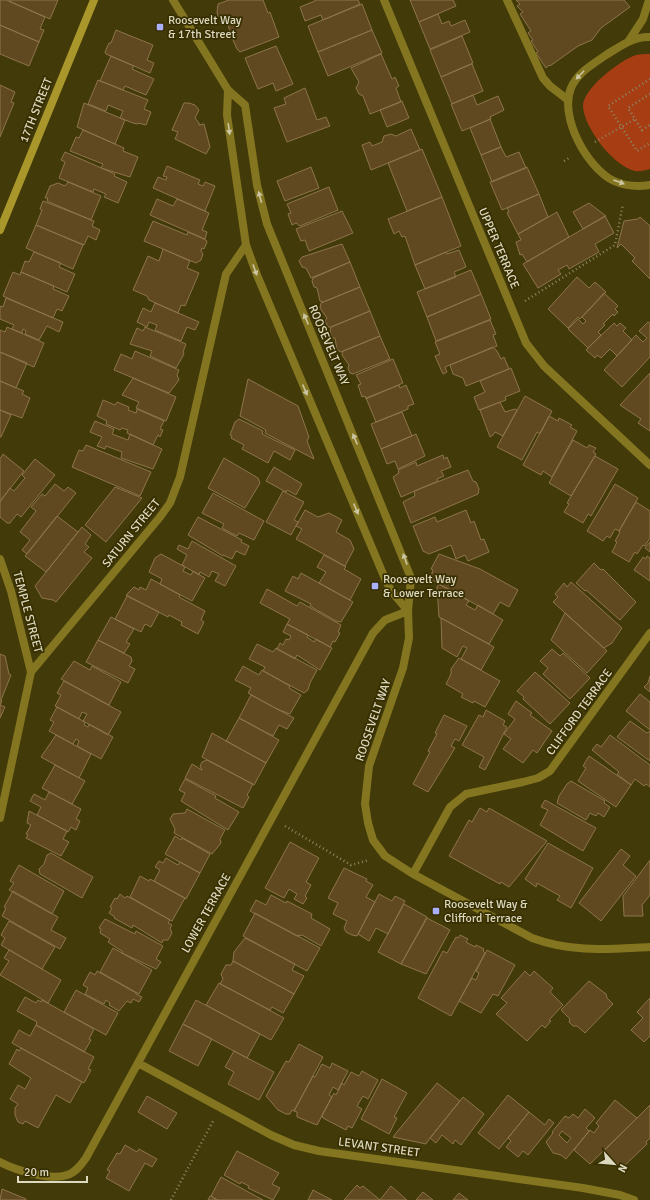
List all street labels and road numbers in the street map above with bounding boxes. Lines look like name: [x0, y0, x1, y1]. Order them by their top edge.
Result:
street label: 17TH STREET: [17, 76, 56, 145]
street label: UPPER TERRACE: [475, 205, 522, 291]
street label: ROOSEVELT WAY: [305, 303, 352, 388]
street label: SATURN STREET: [99, 496, 164, 571]
street label: TEMPLE STREET: [9, 570, 46, 655]
street label: CLIFFORD TERRACE: [543, 666, 616, 758]
street label: ROOSEVELT WAY: [352, 677, 395, 763]
street label: LOWER TERRACE: [178, 871, 235, 956]
street label: LEVANT STREET: [337, 1134, 421, 1161]

